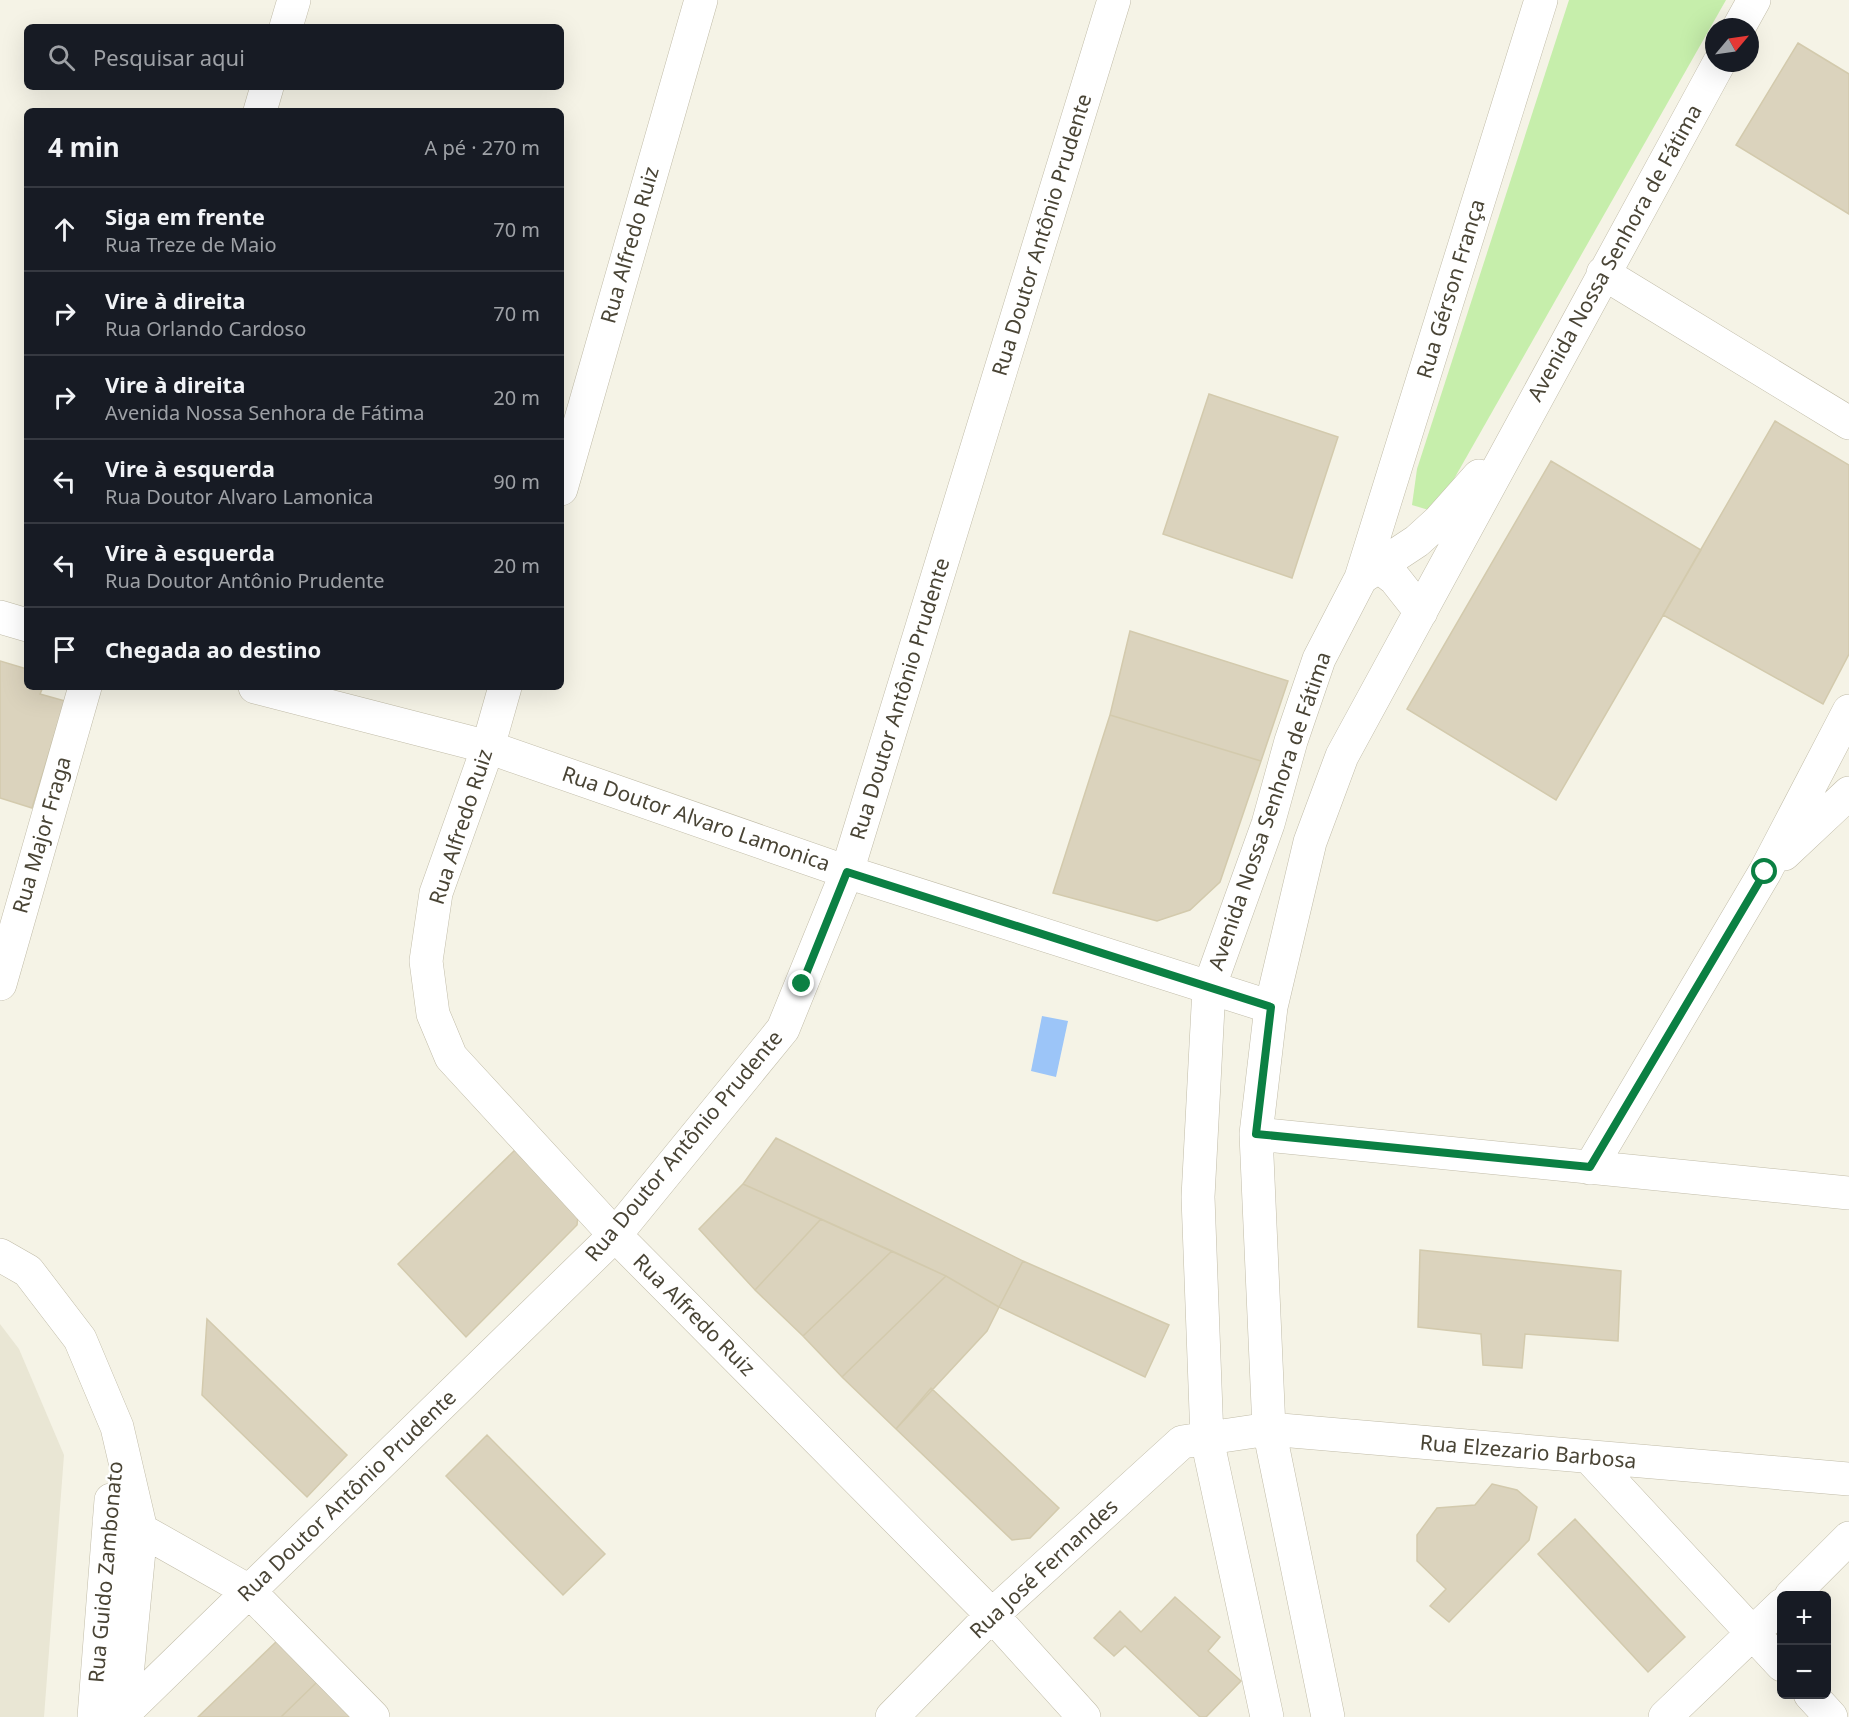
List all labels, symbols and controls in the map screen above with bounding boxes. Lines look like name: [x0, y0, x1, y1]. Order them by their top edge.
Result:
north arrow: [1705, 18, 1759, 72]
search box: [24, 24, 564, 90]
icon: search: [45, 41, 78, 74]
text: Pesquisar aqui: [93, 42, 245, 72]
street label: Rua Doutor Antônio Prudente: [985, 90, 1097, 379]
street label: Avenida Nossa Senhora de Fátima: [1521, 99, 1708, 406]
text: 4 min: [48, 129, 120, 165]
text: A pé · 270 m: [424, 134, 540, 161]
street label: Rua Alfredo Ruiz: [593, 163, 665, 326]
street label: Rua Gérson França: [1409, 196, 1491, 382]
text: Siga em frente: [105, 201, 265, 231]
icon: ahead: [48, 213, 81, 246]
text: 70 m: [493, 216, 540, 243]
text: Rua Treze de Maio: [105, 231, 277, 258]
text: Vire à direita: [105, 285, 245, 315]
icon: right: [48, 297, 81, 330]
text: 70 m: [493, 300, 540, 327]
text: Rua Orlando Cardoso: [105, 315, 306, 342]
text: Vire à direita: [105, 369, 245, 399]
icon: right: [48, 381, 81, 414]
text: 20 m: [493, 384, 540, 411]
text: Avenida Nossa Senhora de Fátima: [105, 399, 424, 426]
text: Vire à esquerda: [105, 453, 275, 483]
icon: left: [48, 465, 81, 498]
text: 90 m: [493, 468, 540, 495]
text: Rua Doutor Alvaro Lamonica: [105, 483, 373, 510]
text: Vire à esquerda: [105, 537, 275, 567]
icon: left: [48, 549, 81, 582]
text: 20 m: [493, 552, 540, 579]
street label: Rua Doutor Antônio Prudente: [843, 554, 955, 843]
text: Rua Doutor Antônio Prudente: [105, 567, 385, 594]
icon: arrive: [48, 633, 81, 666]
text: Chegada ao destino: [105, 634, 321, 664]
street label: Avenida Nossa Senhora de Fátima: [1201, 648, 1337, 974]
street label: Rua Alfredo Ruiz: [422, 745, 498, 908]
street label: Rua Major Fraga: [5, 753, 77, 916]
street label: Rua Doutor Alvaro Lamonica: [559, 759, 834, 877]
route start: [1751, 858, 1777, 884]
route end: [788, 970, 814, 996]
street label: Rua Doutor Antônio Prudente: [578, 1024, 788, 1267]
street label: Rua Alfredo Ruiz: [628, 1247, 762, 1382]
street label: Rua Doutor Antônio Prudente: [231, 1383, 462, 1607]
street label: Rua Elzezario Barbosa: [1419, 1428, 1638, 1474]
street label: Rua Guido Zambonato: [81, 1460, 129, 1684]
street label: Rua José Fernandes: [963, 1492, 1123, 1644]
map controls: [1777, 1591, 1831, 1699]
button: +: [1777, 1591, 1831, 1645]
button: −: [1777, 1645, 1831, 1699]

